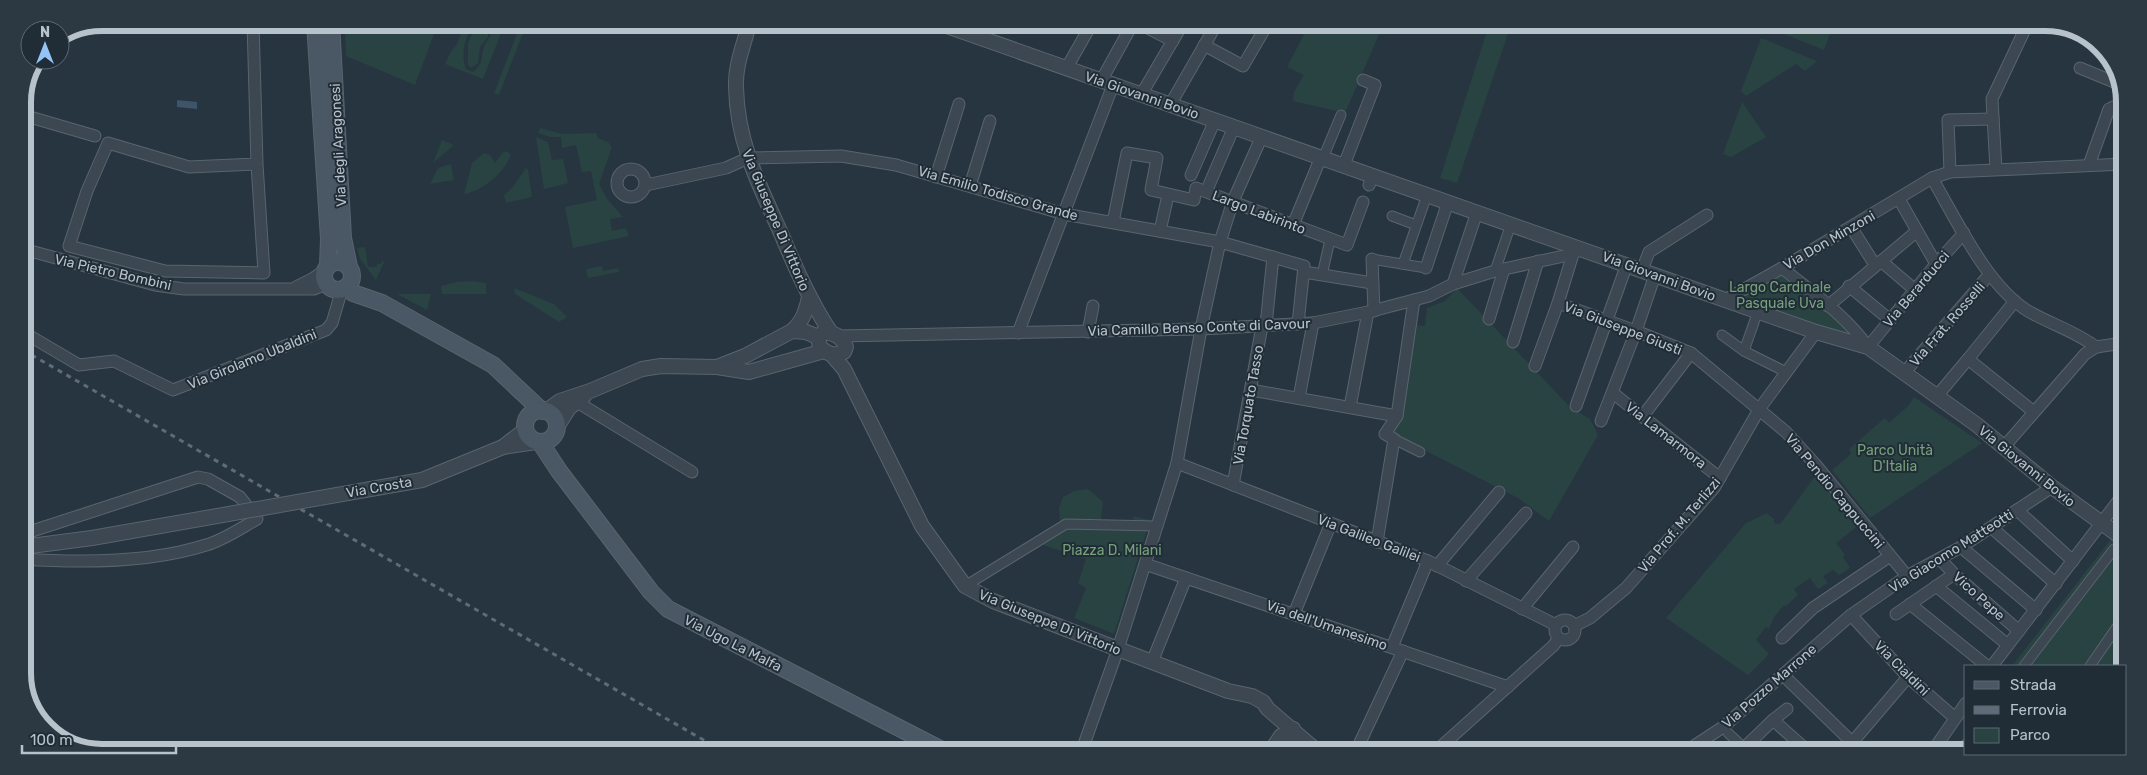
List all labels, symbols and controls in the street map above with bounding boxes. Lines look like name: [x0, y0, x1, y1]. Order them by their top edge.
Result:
north arrow: [20, 20, 70, 70]
text: N: [40, 24, 50, 41]
street label: Via Giovanni Bovio: [1082, 68, 1201, 123]
street label: Via degli Aragonesi: [327, 83, 350, 207]
street label: Via Giuseppe Di Vittorio: [738, 147, 813, 294]
street label: Via Emilio Todisco Grande: [916, 162, 1080, 225]
street label: Largo Labirinto: [1210, 187, 1308, 238]
street label: Via Don Minzoni: [1780, 207, 1878, 274]
street label: Via Giovanni Bovio: [1600, 248, 1718, 305]
street label: Via Berarducci: [1879, 248, 1953, 331]
street label: Via Pietro Bombini: [53, 251, 173, 294]
park label: Largo Cardinale Pasquale Uva: [1729, 279, 1831, 312]
street label: Via Frat. Rosselli: [1906, 279, 1989, 370]
street label: Via Giuseppe Giusti: [1561, 298, 1684, 359]
street label: Via Camillo Benso Conte di Cavour: [1087, 315, 1311, 340]
street label: Via Girolamo Ubaldini: [185, 326, 319, 393]
street label: Via Torquato Tasso: [1230, 344, 1267, 466]
street label: Via Lamarmora: [1622, 398, 1710, 472]
street label: Via Giovanni Bovio: [1975, 422, 2079, 511]
street label: Via Pendio Cappuccini: [1782, 430, 1888, 552]
park label: Parco Unità D'Italia: [1857, 442, 1933, 475]
street label: Via Crosta: [345, 473, 413, 502]
street label: Via Prof. M. Terlizzi: [1634, 474, 1724, 577]
street label: Via Giacomo Matteotti: [1886, 506, 2017, 597]
street label: Via Galileo Galilei: [1315, 511, 1423, 566]
park label: Piazza D. Milani: [1062, 542, 1162, 559]
street label: Vico Pepe: [1949, 568, 2008, 624]
street label: Via Giuseppe Di Vittorio: [976, 586, 1124, 659]
street label: Via dell'Umanesimo: [1264, 597, 1390, 654]
street label: Via Ugo La Malfa: [681, 611, 785, 675]
street label: Via Cialdini: [1870, 637, 1933, 700]
street label: Via Pozzo Marrone: [1719, 641, 1820, 732]
legend: [1964, 665, 2127, 755]
text: Strada: [2010, 676, 2056, 694]
text: Ferrovia: [2010, 701, 2067, 719]
scale bar: [22, 722, 176, 754]
text: Parco: [2010, 726, 2050, 744]
text: 100 m: [30, 731, 72, 749]

